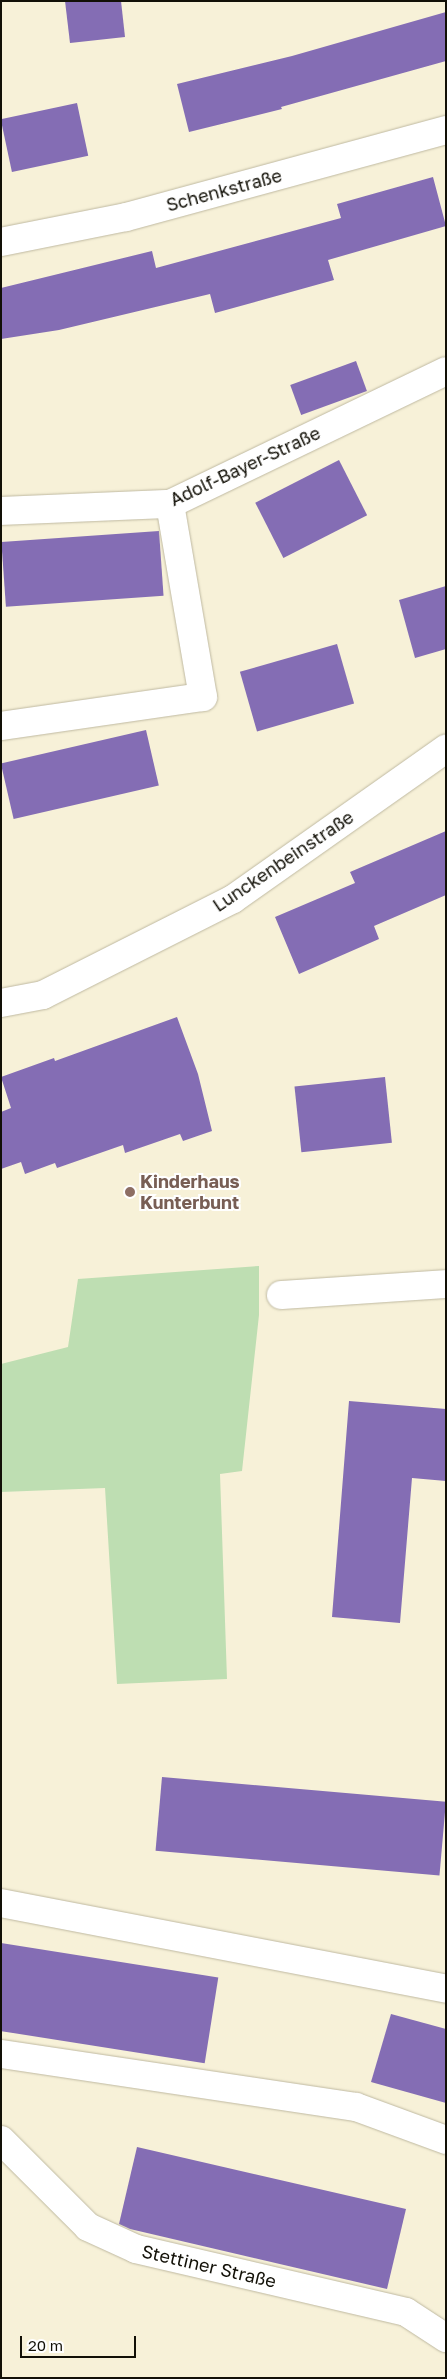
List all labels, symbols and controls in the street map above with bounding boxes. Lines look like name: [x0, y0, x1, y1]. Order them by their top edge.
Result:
street label: Schenkstraße: [164, 164, 284, 216]
street label: Adolf-Bayer-Straße: [166, 422, 324, 510]
street label: Lunckenbeinstraße: [209, 806, 357, 916]
place label: Kinderhaus Kunterbunt: [140, 1171, 240, 1214]
marker: Kinderhaus Kunterbunt: [124, 1186, 136, 1198]
street label: Stettiner Straße: [140, 2240, 278, 2292]
scale bar: [22, 2326, 139, 2358]
text: 20 m: [28, 2336, 63, 2354]

